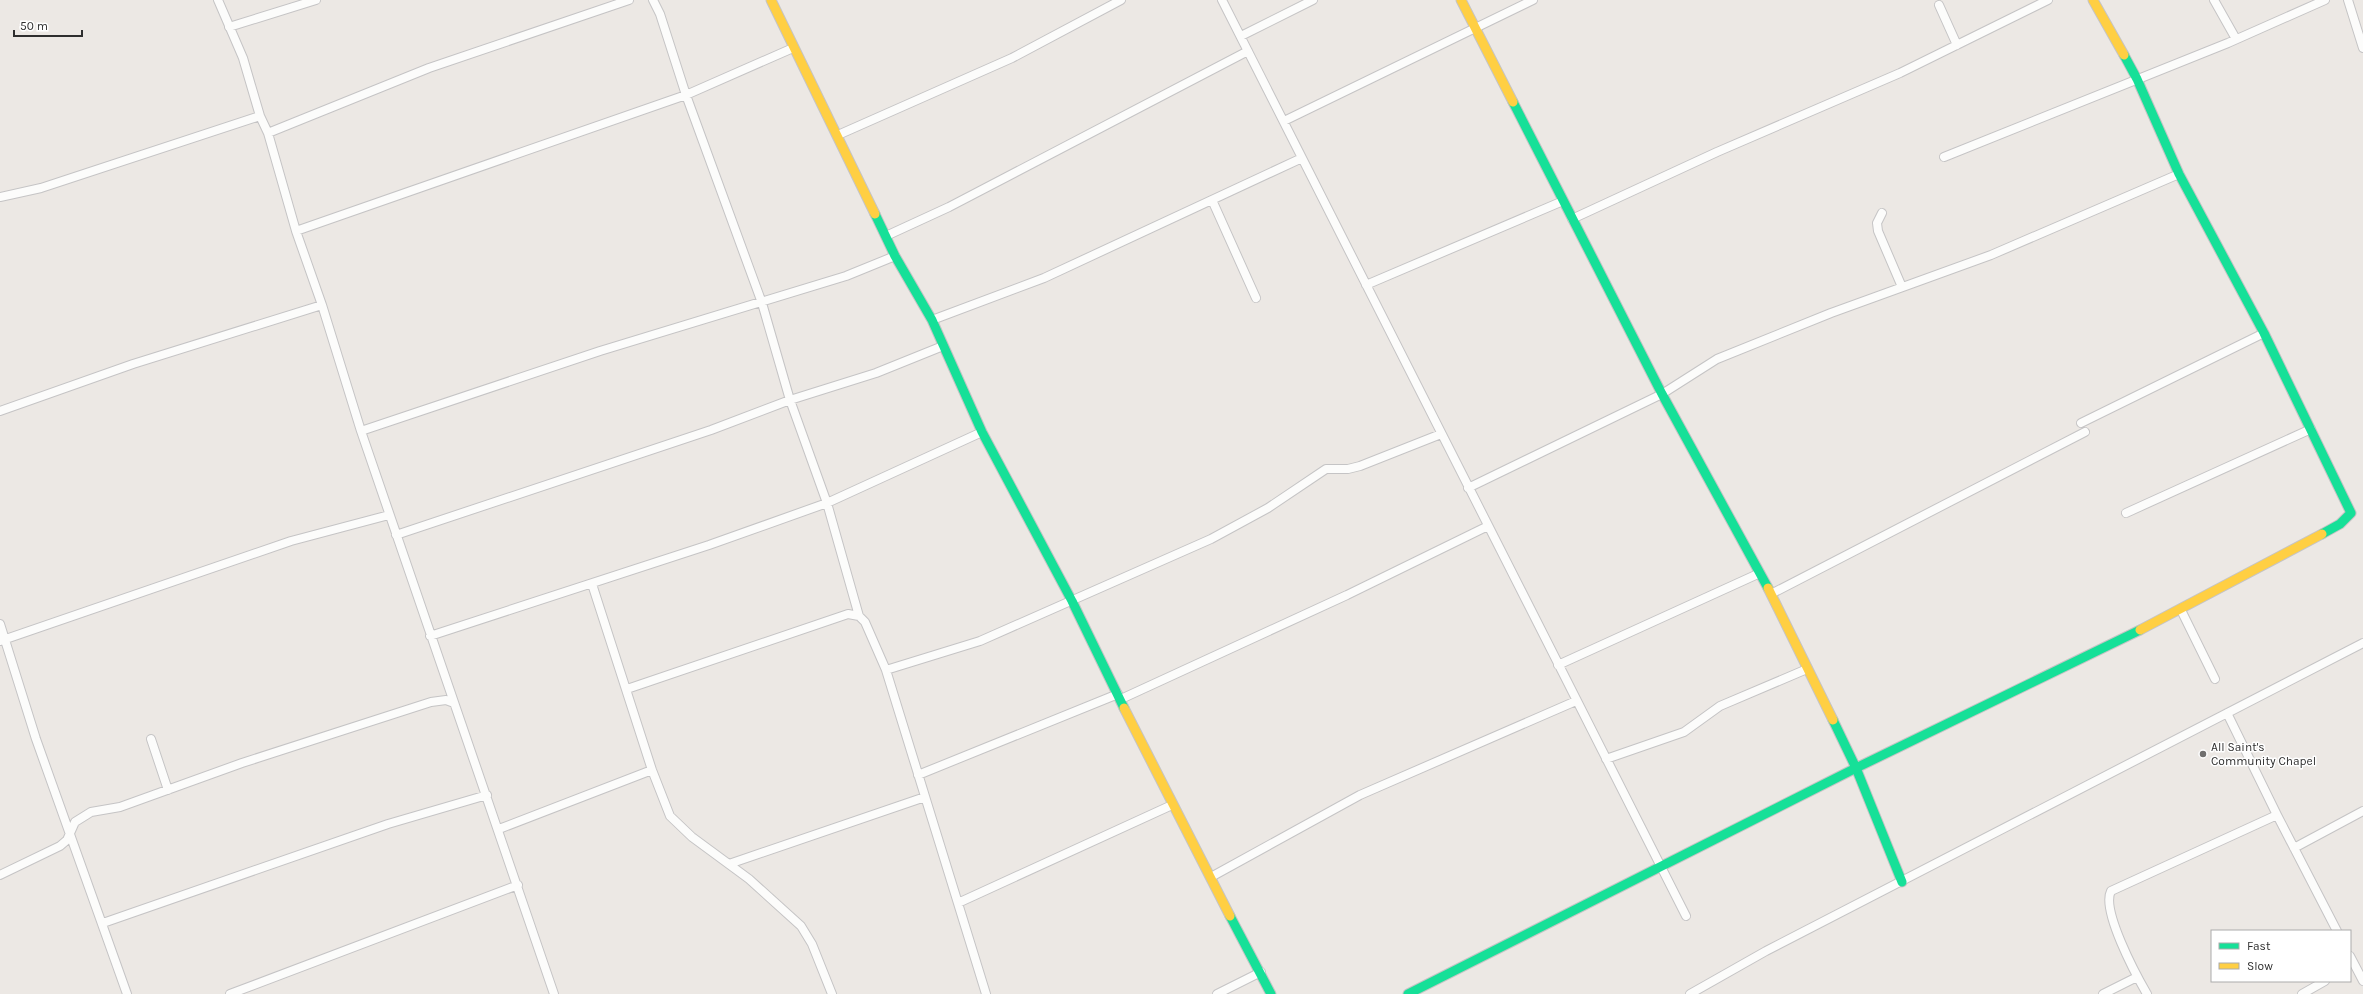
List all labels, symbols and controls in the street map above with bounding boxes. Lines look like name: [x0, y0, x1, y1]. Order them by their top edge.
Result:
scale bar: [14, 12, 82, 38]
text: 50 m: [20, 19, 48, 33]
place label: All Saint's Community Chapel: [2211, 740, 2316, 768]
marker: All Saint's Community Chapel: [2198, 749, 2208, 759]
legend: [2211, 930, 2351, 982]
text: Fast: [2247, 939, 2271, 953]
text: Slow: [2247, 959, 2273, 973]

